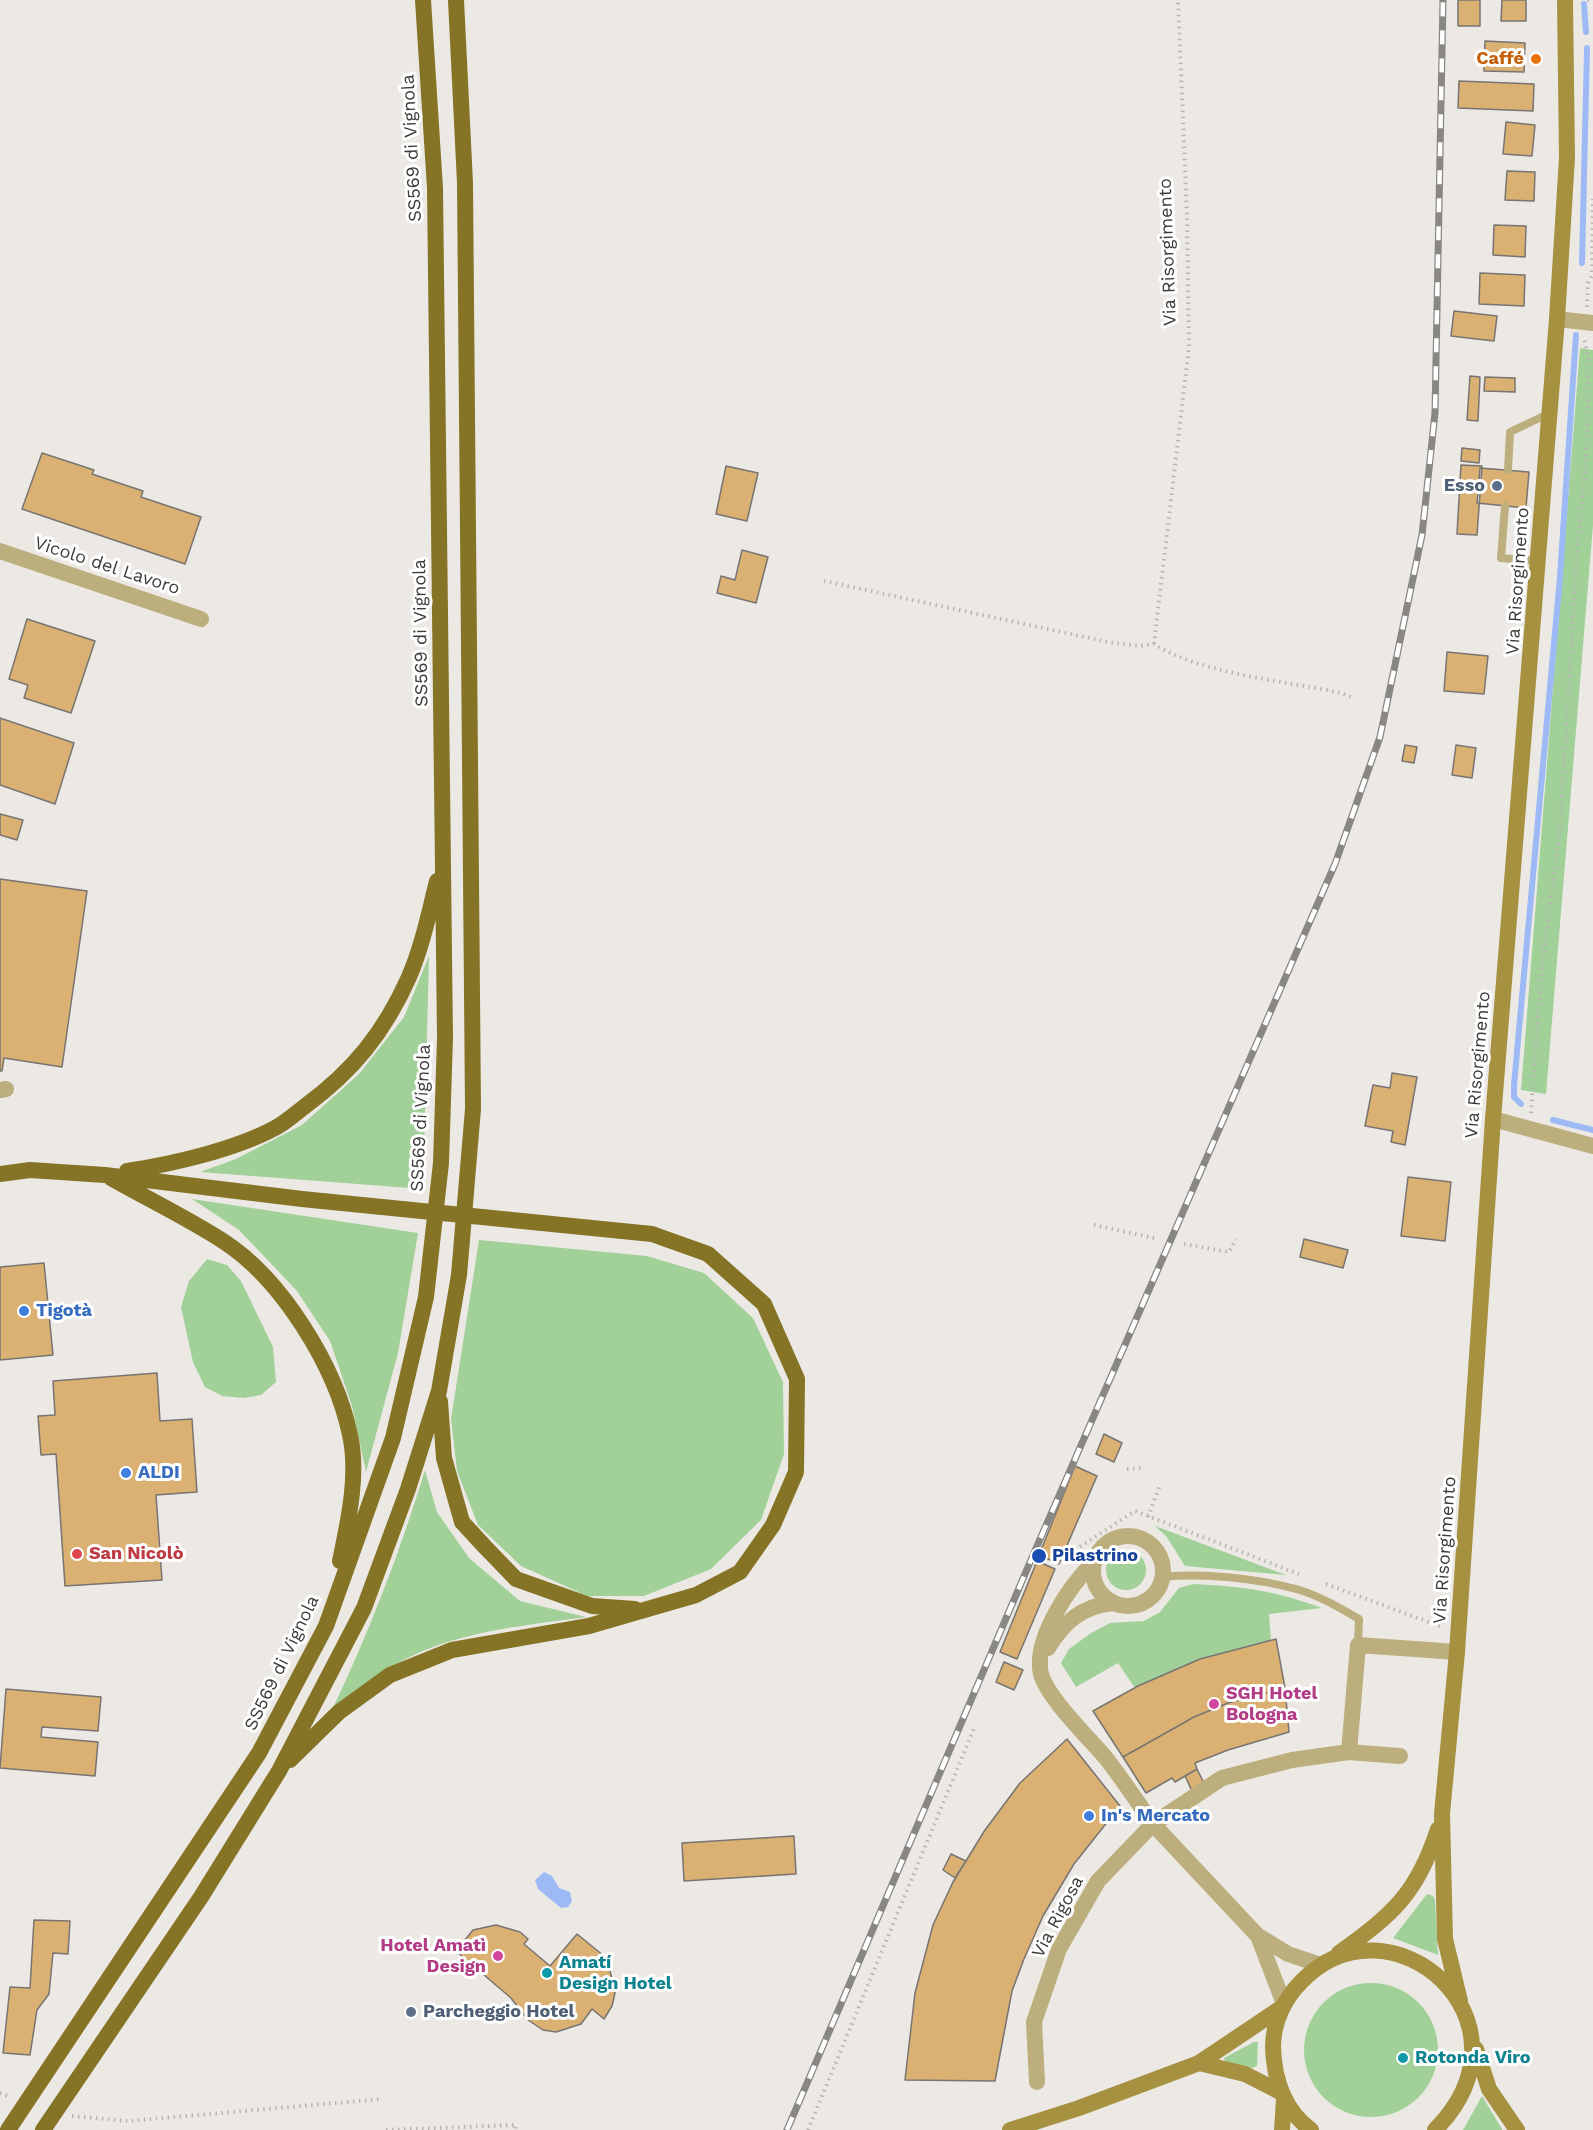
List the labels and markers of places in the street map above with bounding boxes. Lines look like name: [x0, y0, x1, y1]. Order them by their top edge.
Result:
place label: Caffé: [1476, 48, 1524, 70]
marker: Caffé: [1529, 52, 1543, 66]
place label: Esso: [1444, 475, 1485, 497]
marker: Esso: [1490, 479, 1504, 493]
place label: Tigotà: [36, 1300, 92, 1322]
marker: Tigotà: [17, 1304, 31, 1318]
place label: ALDI: [138, 1462, 180, 1484]
marker: ALDI: [119, 1466, 133, 1480]
place label: San Nicolò: [89, 1543, 183, 1565]
place label: Pilastrino: [1052, 1545, 1138, 1567]
marker: San Nicolò: [70, 1547, 84, 1561]
marker: Pilastrino: [1030, 1547, 1048, 1565]
place label: SGH Hotel Bologna: [1226, 1683, 1317, 1726]
marker: SGH Hotel Bologna: [1207, 1697, 1221, 1711]
place label: In's Mercato: [1101, 1805, 1210, 1827]
marker: In's Mercato: [1082, 1809, 1096, 1823]
place label: Hotel Amatì Design: [380, 1935, 486, 1978]
marker: Hotel Amatì Design: [491, 1949, 505, 1963]
place label: Amatí Design Hotel: [559, 1952, 672, 1994]
marker: Amatí Design Hotel: [540, 1966, 554, 1980]
place label: Parcheggio Hotel: [423, 2001, 574, 2023]
marker: Parcheggio Hotel: [404, 2005, 418, 2019]
place label: Rotonda Viro: [1415, 2047, 1531, 2069]
marker: Rotonda Viro: [1396, 2051, 1410, 2065]

